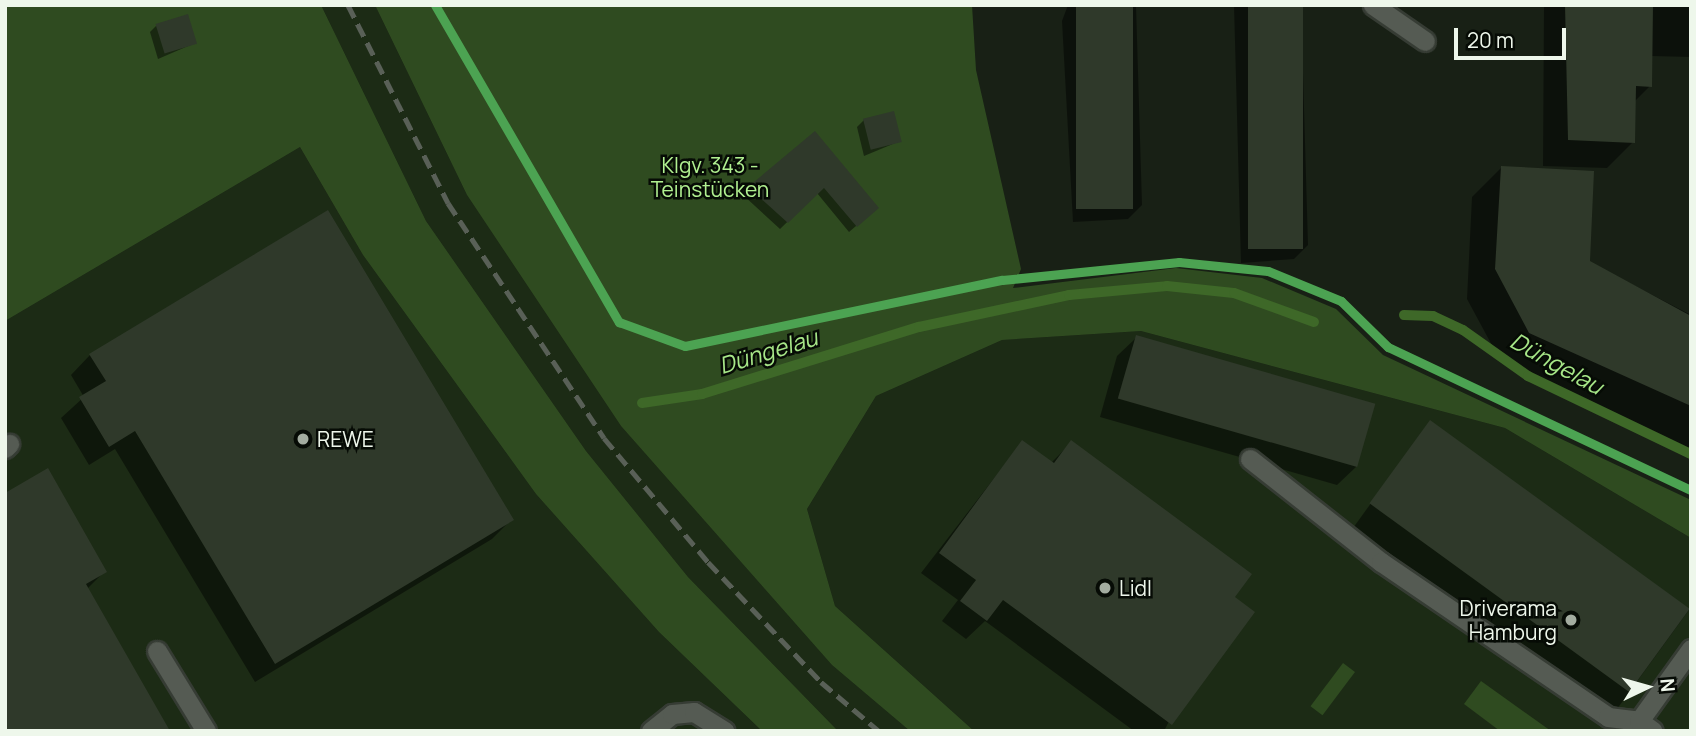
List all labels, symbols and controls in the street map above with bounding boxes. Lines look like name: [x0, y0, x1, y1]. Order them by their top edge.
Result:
scale bar: [1458, 14, 1570, 58]
text: 20 m: [1467, 26, 1514, 54]
park label: Klgv. 343 - Teinstücken: [651, 152, 769, 202]
water label: Düngelau: [715, 323, 821, 379]
water label: Düngelau: [1506, 326, 1608, 400]
place label: REWE: [317, 426, 374, 452]
marker: REWE: [295, 431, 311, 447]
place label: Lidl: [1119, 575, 1152, 601]
marker: Lidl: [1097, 580, 1113, 596]
place label: Driverama Hamburg: [1460, 595, 1557, 645]
marker: Driverama Hamburg: [1563, 612, 1579, 628]
north arrow: [1612, 652, 1682, 722]
text: N: [1654, 677, 1681, 693]

